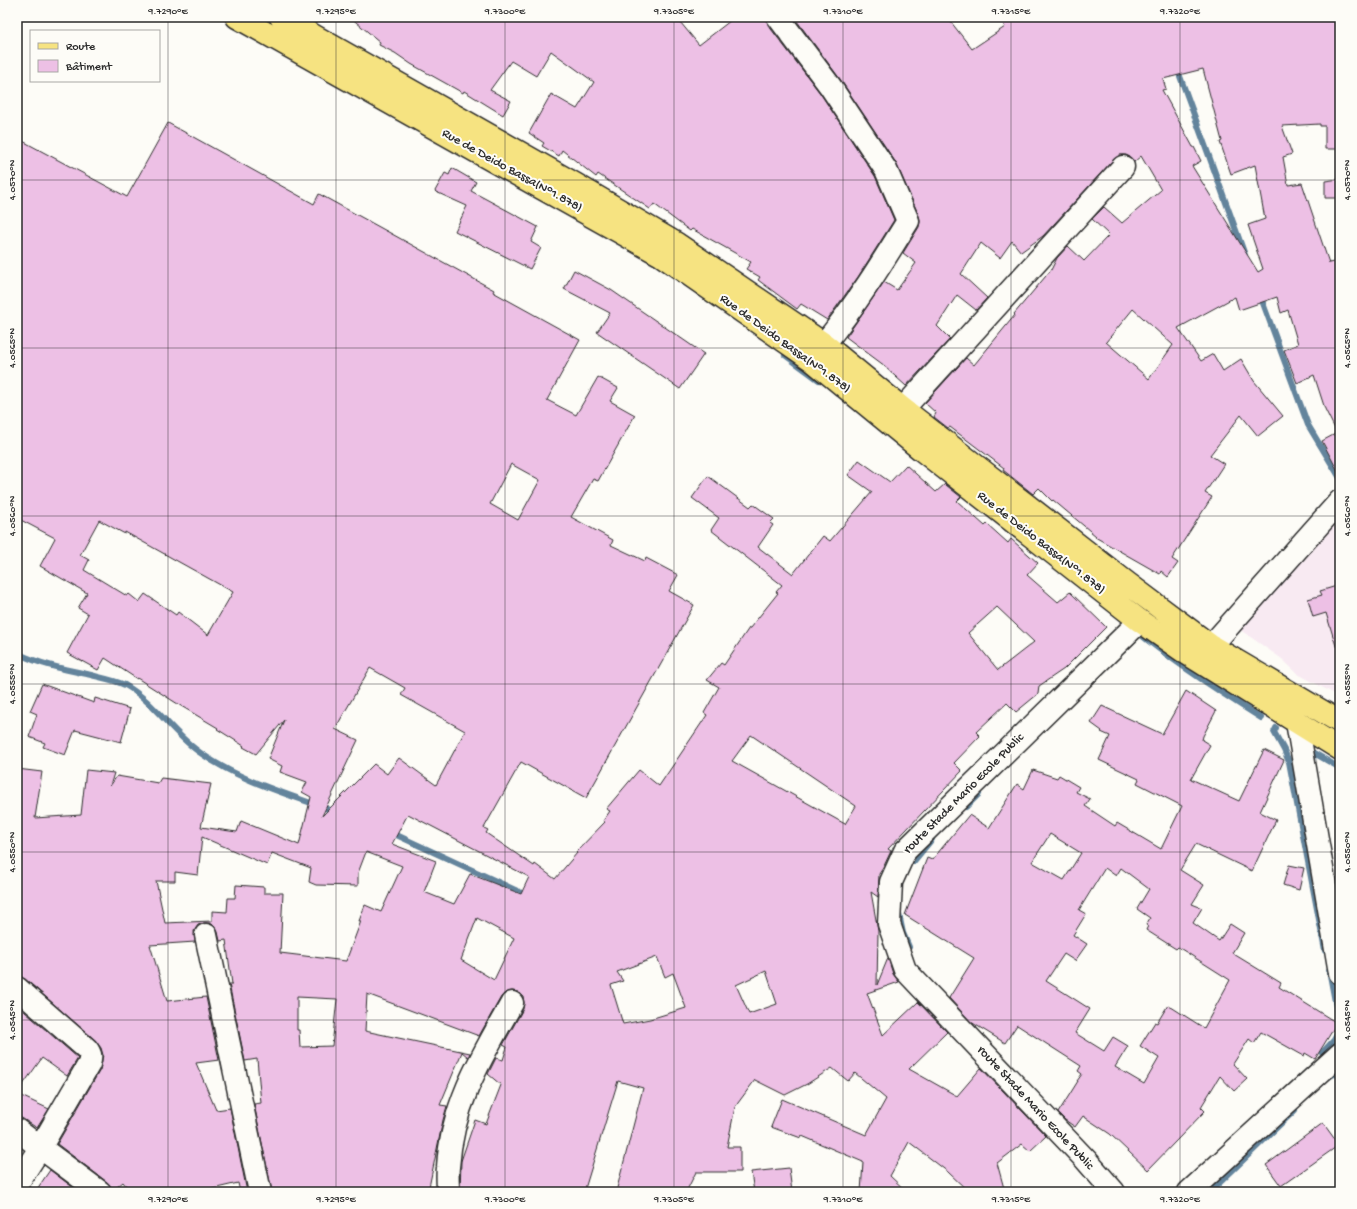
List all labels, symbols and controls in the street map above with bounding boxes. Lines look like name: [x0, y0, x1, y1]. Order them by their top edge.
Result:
text: 9.7290°E: [147, 6, 189, 18]
text: 9.7295°E: [315, 6, 356, 18]
text: 9.7300°E: [484, 6, 526, 18]
text: 9.7305°E: [653, 6, 695, 18]
text: 9.7310°E: [823, 6, 863, 18]
text: 9.7315°E: [991, 6, 1031, 18]
text: 9.7320°E: [1159, 6, 1201, 18]
legend: [30, 30, 160, 82]
text: Route: [66, 41, 96, 55]
text: Bâtiment: [65, 61, 113, 75]
street label: Rue de Deido Bassa(N°1.878): [439, 126, 585, 216]
text: 4.0570°N: [7, 159, 19, 200]
text: 4.0570°N: [1342, 159, 1354, 200]
street label: Rue de Deido Bassa(N°1.878): [717, 291, 853, 397]
text: 4.0565°N: [7, 327, 19, 368]
text: 4.0565°N: [1342, 327, 1354, 368]
street label: Rue de Deido Bassa(N°1.878): [974, 488, 1108, 598]
text: 4.0560°N: [7, 495, 19, 536]
text: 4.0560°N: [1342, 495, 1354, 536]
text: 4.0555°N: [7, 663, 19, 704]
text: 4.0555°N: [1342, 663, 1354, 704]
street label: route Stade Mario Ecole Public: [901, 730, 1028, 857]
text: 4.0550°N: [7, 831, 19, 872]
text: 4.0550°N: [1342, 831, 1354, 872]
text: 4.0545°N: [7, 1000, 19, 1040]
text: 4.0545°N: [1342, 1000, 1354, 1040]
street label: route Stade Mario Ecole Public: [974, 1043, 1097, 1174]
text: 9.7290°E: [147, 1194, 189, 1206]
text: 9.7295°E: [315, 1194, 356, 1206]
text: 9.7300°E: [484, 1194, 526, 1206]
text: 9.7305°E: [653, 1194, 695, 1206]
text: 9.7310°E: [823, 1194, 863, 1206]
text: 9.7315°E: [991, 1194, 1031, 1206]
text: 9.7320°E: [1159, 1194, 1201, 1206]

